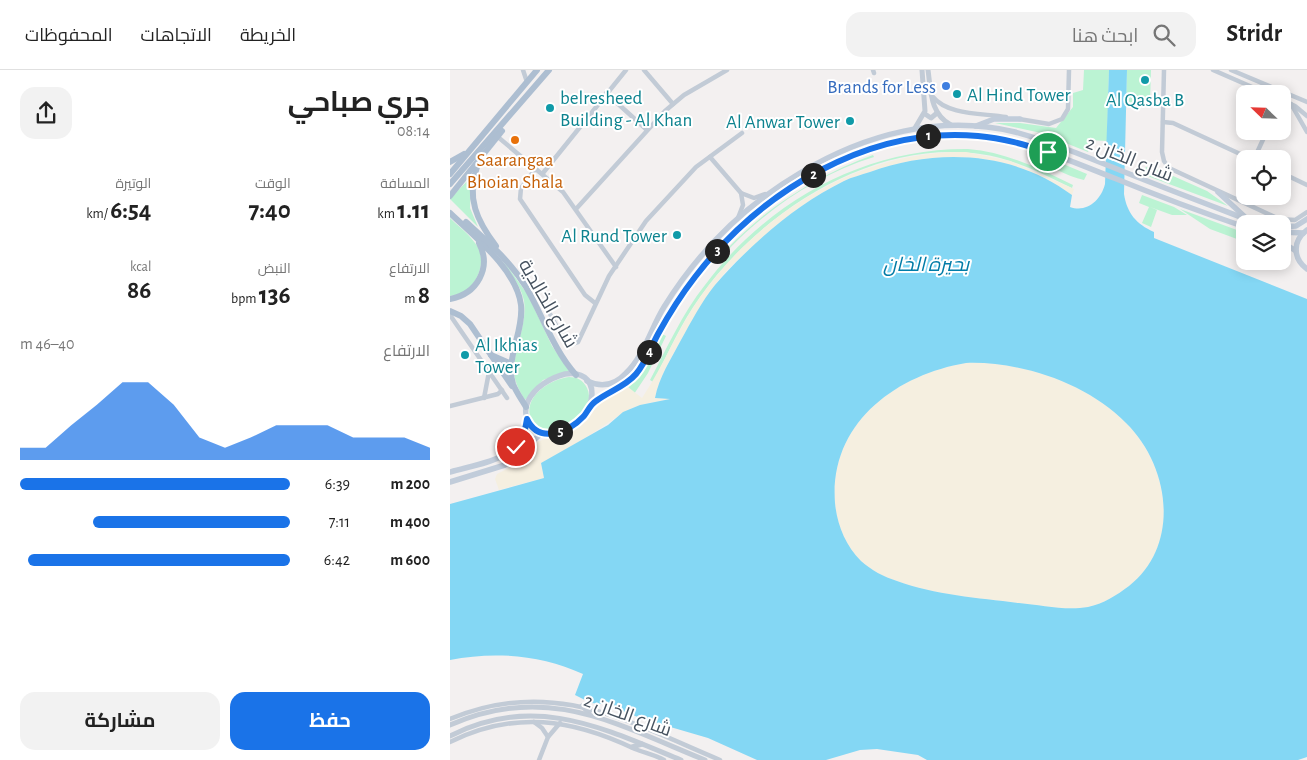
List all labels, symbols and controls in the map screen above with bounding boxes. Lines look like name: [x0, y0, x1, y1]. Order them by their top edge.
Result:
search box: [846, 12, 1196, 57]
icon: search: [1150, 21, 1178, 49]
text: Stridr: [1226, 22, 1282, 46]
text: المحفوظات: [25, 27, 113, 45]
text: الاتجاهات: [141, 27, 212, 45]
text: الخريطة: [240, 27, 296, 45]
text: ابحث هنا: [1072, 27, 1138, 46]
marker: Al Qasba B: [1139, 74, 1151, 86]
place label: Brands for Less: [827, 78, 936, 97]
marker: Brands for Less: [940, 80, 952, 92]
north arrow: [1236, 85, 1291, 140]
map controls: [1236, 85, 1291, 270]
place label: Al Hind Tower: [967, 86, 1071, 105]
button: share: [20, 87, 72, 139]
marker: Al Hind Tower: [951, 88, 963, 100]
text: جري صباحي: [288, 89, 430, 117]
place label: belresheed Building - Al Khan: [560, 89, 692, 130]
place label: Al Qasba B: [1106, 91, 1184, 110]
marker: belresheed Building - Al Khan: [544, 102, 556, 114]
place label: Al Anwar Tower: [726, 113, 840, 132]
marker: Al Anwar Tower: [844, 115, 856, 127]
text: 08:14: [397, 123, 430, 139]
pin: 1: [916, 124, 940, 148]
text: 1: [926, 129, 931, 143]
pin: [1027, 131, 1069, 173]
street label: شارع الخان 2: [1082, 132, 1176, 188]
marker: Saarangaa Bhoian Shala: [509, 134, 521, 146]
icon: arrive: [1034, 138, 1062, 166]
button: locate: [1236, 150, 1291, 205]
place label: Saarangaa Bhoian Shala: [467, 151, 563, 192]
pin: 2: [800, 162, 826, 188]
text: 2: [810, 168, 817, 182]
text: الوتيرة: [115, 177, 151, 191]
text: الوقت: [255, 177, 291, 191]
text: المسافة: [380, 177, 430, 191]
text: 6:54: [110, 198, 151, 223]
text: 7:40: [249, 198, 291, 223]
text: 1.11: [397, 198, 430, 223]
text: /km: [86, 207, 110, 221]
text: km: [377, 207, 397, 221]
button: layers: [1236, 215, 1291, 270]
place label: Al Rund Tower: [561, 227, 667, 246]
marker: Al Rund Tower: [671, 229, 683, 241]
pin: 3: [704, 238, 730, 264]
text: 3: [714, 244, 721, 258]
water label: بحيرة الخان: [883, 255, 971, 276]
street label: شارع الخالدية: [512, 256, 581, 353]
text: kcal: [130, 260, 151, 274]
text: النبض: [258, 262, 291, 276]
text: الارتفاع: [389, 262, 430, 276]
text: 86: [127, 278, 151, 303]
text: 136: [259, 283, 291, 308]
text: 8: [418, 283, 430, 308]
text: bpm: [231, 292, 259, 306]
text: m: [404, 292, 418, 306]
text: 40–46 m: [20, 336, 74, 352]
place label: Al Ikhias Tower: [475, 336, 538, 377]
pin: 4: [636, 340, 662, 364]
text: الارتفاع: [383, 343, 430, 359]
text: 4: [646, 345, 653, 359]
marker: Al Ikhias Tower: [459, 349, 471, 361]
pin: 5: [548, 420, 572, 444]
text: 5: [557, 425, 564, 439]
pin: [495, 426, 537, 468]
icon: check: [502, 433, 530, 461]
text: 6:39: [325, 476, 350, 492]
text: 200 m: [390, 476, 430, 492]
text: 7:11: [329, 514, 350, 530]
text: 400 m: [390, 514, 430, 530]
text: 6:42: [324, 552, 350, 568]
text: 600 m: [390, 552, 430, 568]
street label: شارع الخان 2: [580, 690, 674, 743]
button: مشاركة: [20, 692, 220, 750]
button: حفظ: [230, 692, 430, 750]

